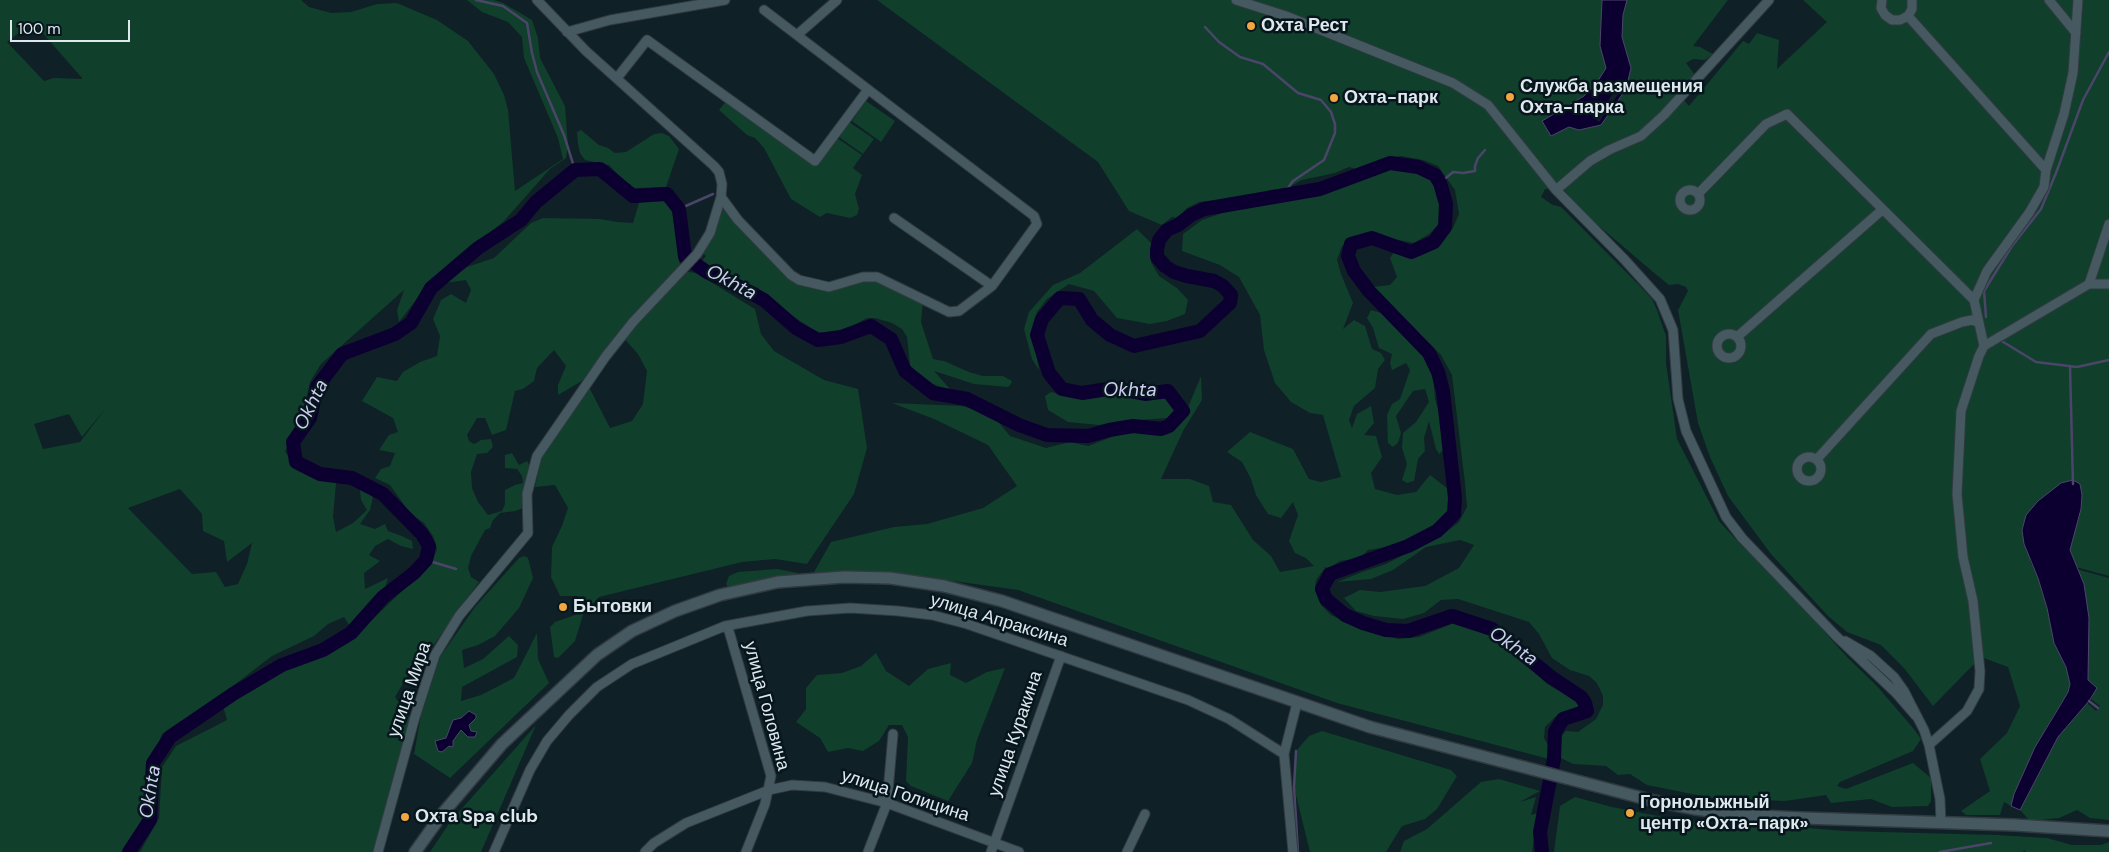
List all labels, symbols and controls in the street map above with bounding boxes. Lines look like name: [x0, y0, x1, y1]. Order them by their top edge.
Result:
scale bar: [12, 10, 132, 42]
place label: Охта Рест: [1261, 15, 1348, 37]
text: 100 m: [18, 19, 61, 39]
marker: Охта Рест: [1245, 20, 1257, 32]
place label: Служба размещения Охта-парка: [1520, 76, 1703, 118]
place label: Охта-парк: [1344, 87, 1438, 109]
marker: Служба размещения Охта-парка: [1504, 91, 1516, 103]
marker: Охта-парк: [1328, 92, 1340, 104]
water label: Okhta: [702, 260, 760, 306]
water label: Okhta: [290, 376, 334, 434]
water label: Okhta: [1103, 380, 1157, 402]
street label: улица Апраксина: [927, 590, 1071, 652]
place label: Бытовки: [573, 596, 652, 618]
marker: Бытовки: [557, 601, 569, 613]
water label: Okhta: [1485, 622, 1541, 672]
street label: улица Головина: [738, 639, 794, 773]
street label: улица Мира: [384, 640, 436, 740]
street label: улица Куракина: [984, 668, 1048, 800]
water label: Okhta: [136, 764, 166, 820]
street label: улица Голицина: [838, 765, 972, 827]
place label: Горнолыжный центр «Охта-парк»: [1640, 792, 1809, 834]
place label: Охта Spa club: [415, 806, 538, 828]
marker: Горнолыжный центр «Охта-парк»: [1624, 807, 1636, 819]
marker: Охта Spa club: [399, 811, 411, 823]

